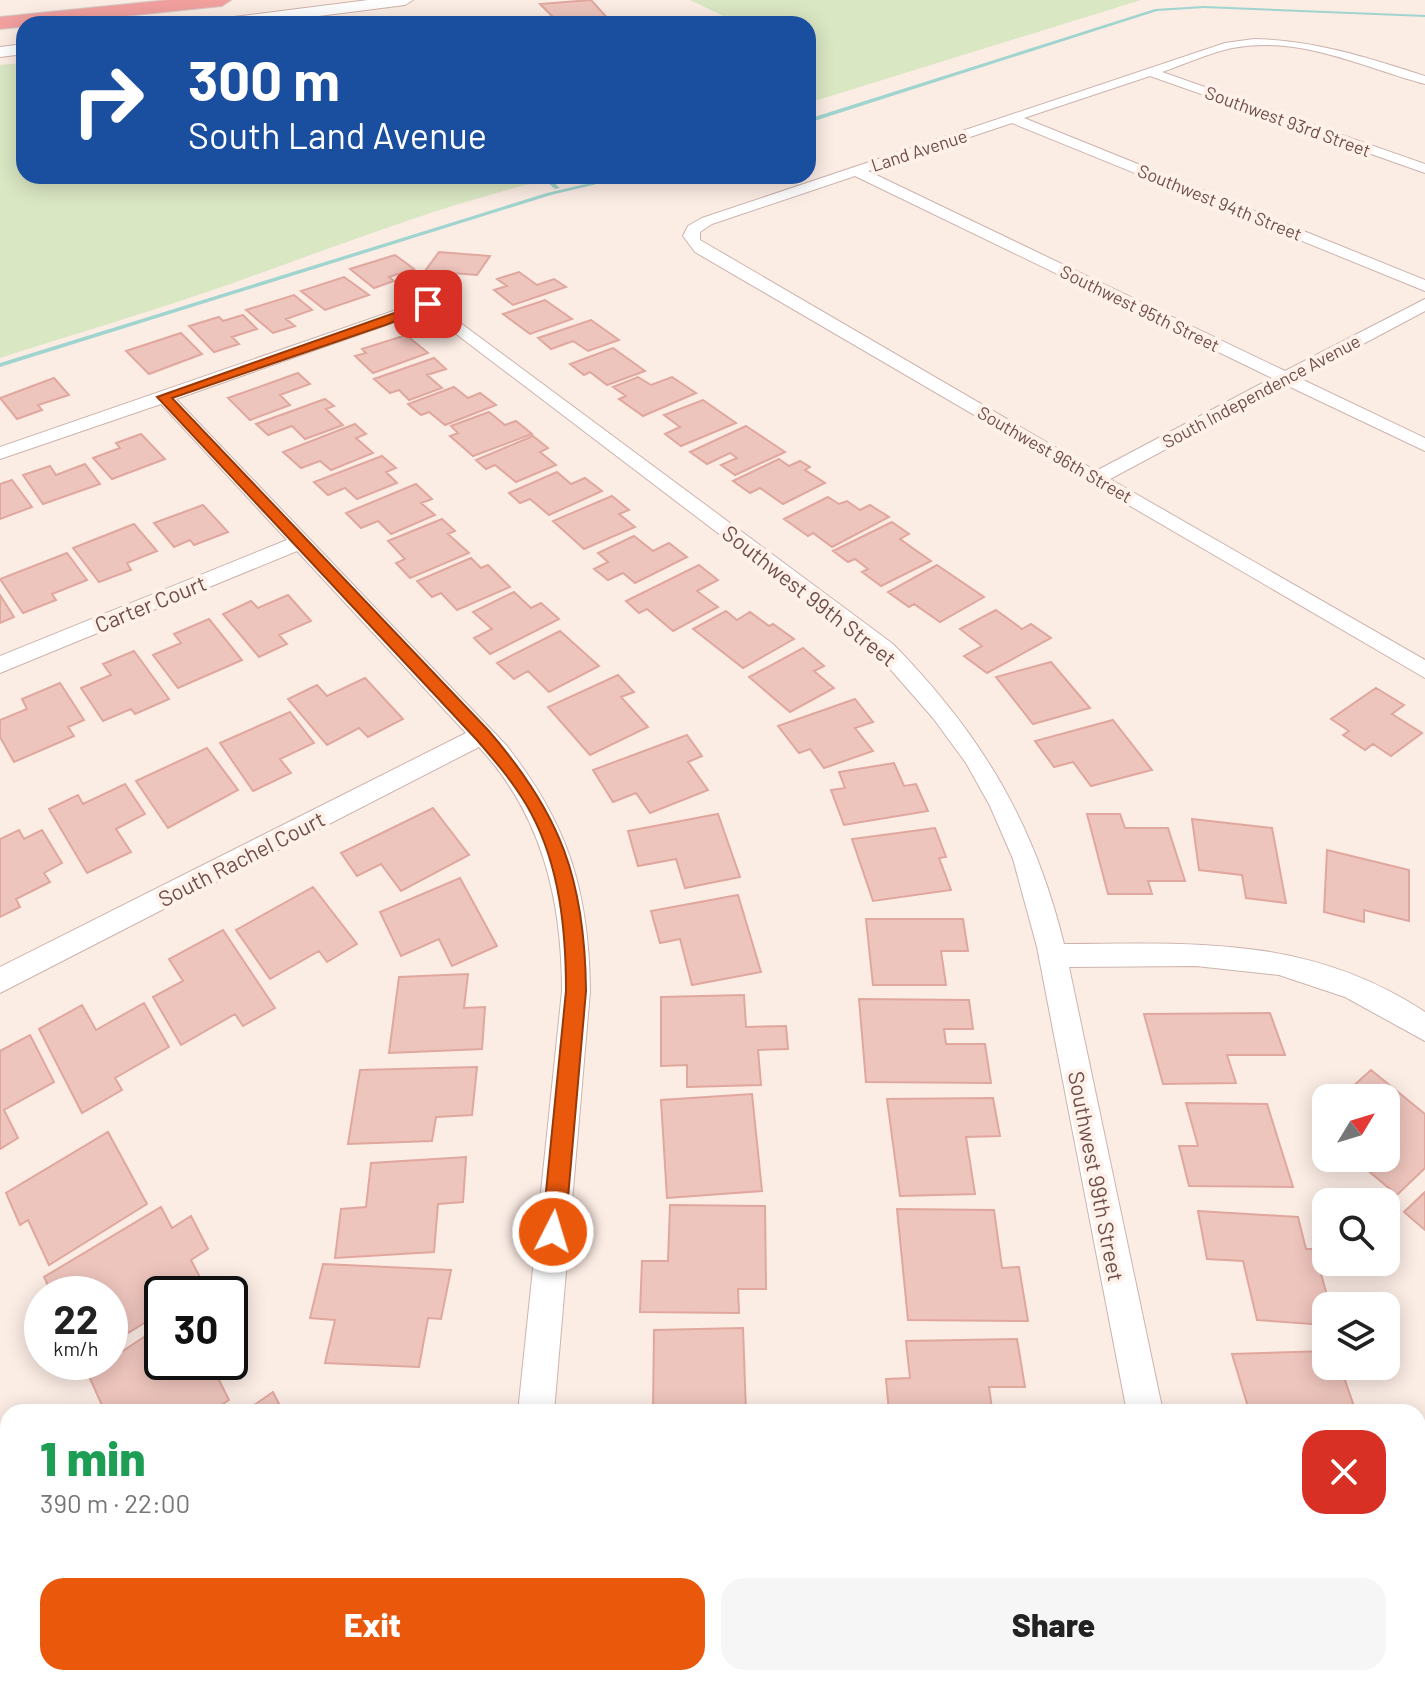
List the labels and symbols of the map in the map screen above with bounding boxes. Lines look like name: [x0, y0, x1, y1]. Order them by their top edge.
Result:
street label: Southwest 93rd Street: [1202, 81, 1374, 161]
street label: Land Avenue: [868, 124, 970, 176]
street label: Southwest 94th Street: [1135, 159, 1305, 245]
street label: Southwest 95th Street: [1057, 260, 1223, 356]
pin: [394, 270, 462, 338]
street label: South Independence Avenue: [1158, 329, 1364, 453]
street label: Southwest 96th Street: [974, 401, 1136, 507]
street label: Southwest 99th Street: [718, 519, 902, 671]
street label: Carter Court: [90, 569, 210, 637]
street label: South Rachel Court: [153, 805, 329, 911]
street label: Southwest 99th Street: [1064, 1069, 1130, 1283]
north arrow: [1312, 1084, 1400, 1172]
position arrow: [511, 1190, 595, 1274]
speed limit sign: 30: [144, 1276, 248, 1380]

